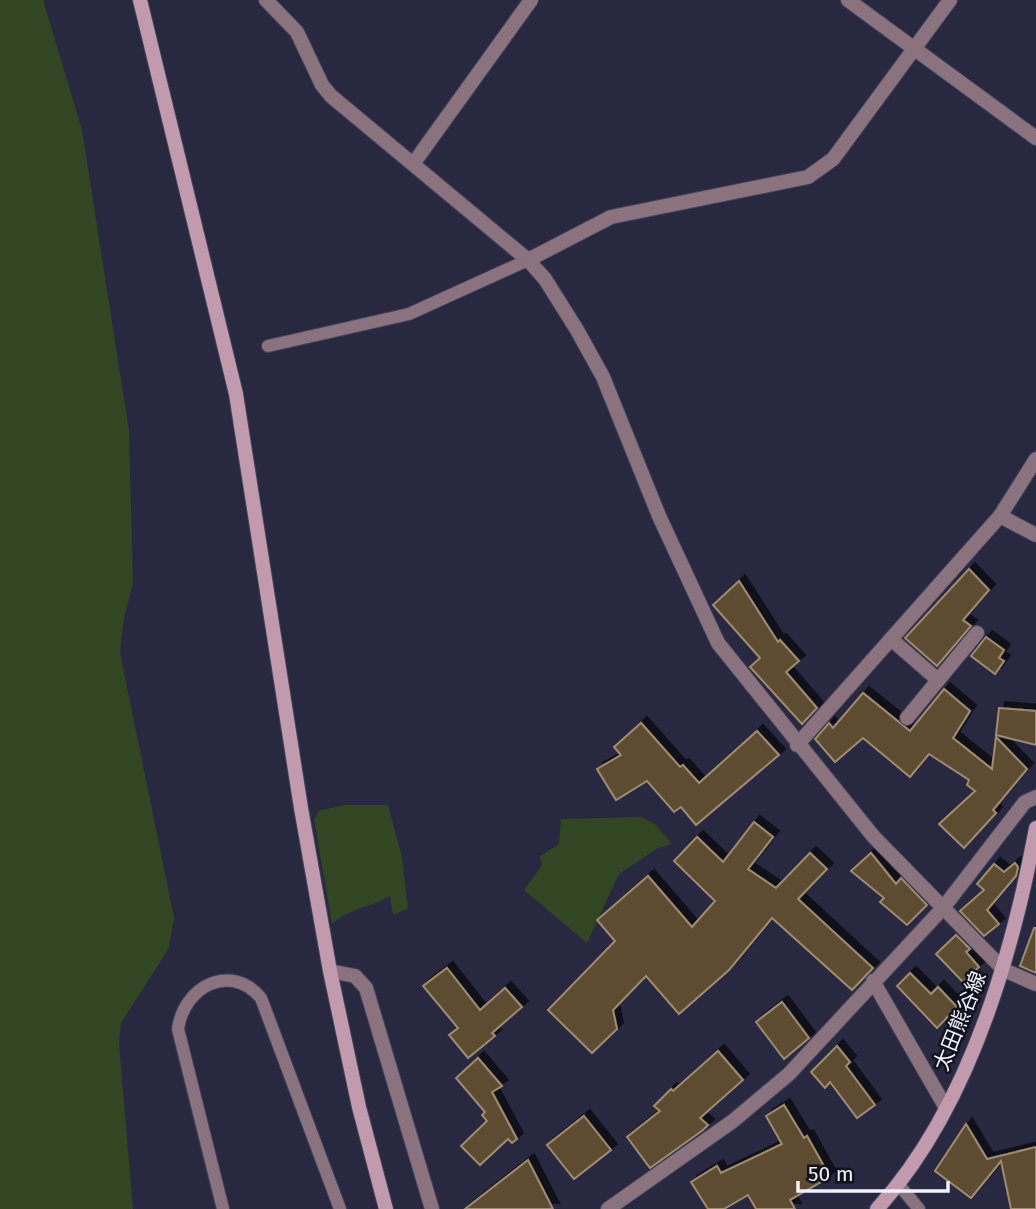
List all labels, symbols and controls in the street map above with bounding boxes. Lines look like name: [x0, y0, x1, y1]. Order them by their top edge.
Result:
street label: 太田熊谷線: [928, 967, 992, 1075]
scale bar: [798, 1150, 948, 1194]
text: 50 m: [808, 1161, 854, 1187]

